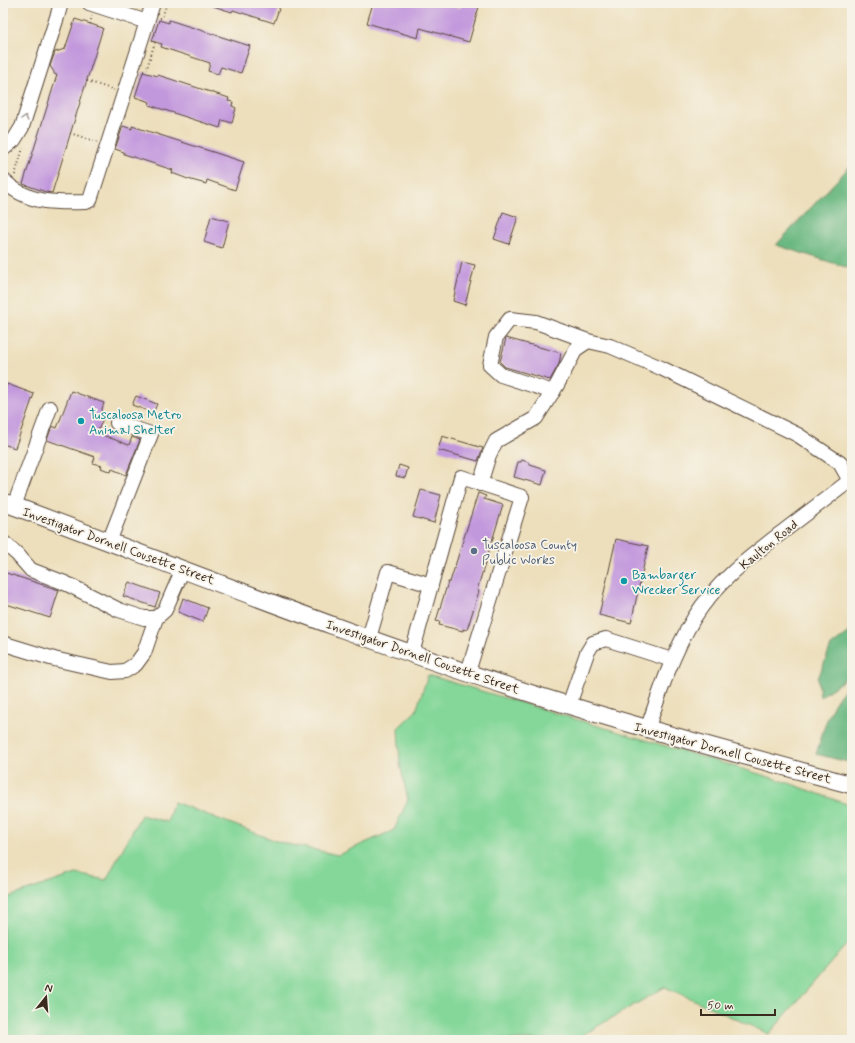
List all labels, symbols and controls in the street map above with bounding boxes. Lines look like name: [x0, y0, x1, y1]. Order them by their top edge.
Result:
one-way arrow: [20, 114, 29, 121]
place label: Tuscaloosa Metro Animal Shelter: [89, 407, 181, 439]
marker: Tuscaloosa Metro Animal Shelter: [76, 416, 86, 426]
street label: Investigator Dornell Cousette Street: [20, 504, 217, 589]
street label: Kaulton Road: [736, 516, 802, 574]
place label: Tuscaloosa County Public Works: [482, 537, 577, 569]
marker: Tuscaloosa County Public Works: [469, 546, 479, 556]
place label: Bambarger Wrecker Service: [632, 567, 720, 599]
marker: Bambarger Wrecker Service: [619, 576, 629, 586]
street label: Investigator Dornell Cousette Street: [324, 616, 522, 699]
street label: Investigator Dornell Cousette Street: [632, 719, 833, 788]
north arrow: [26, 977, 66, 1017]
text: N: [43, 981, 54, 996]
scale bar: [701, 991, 775, 1017]
text: 50 m: [707, 998, 734, 1014]

